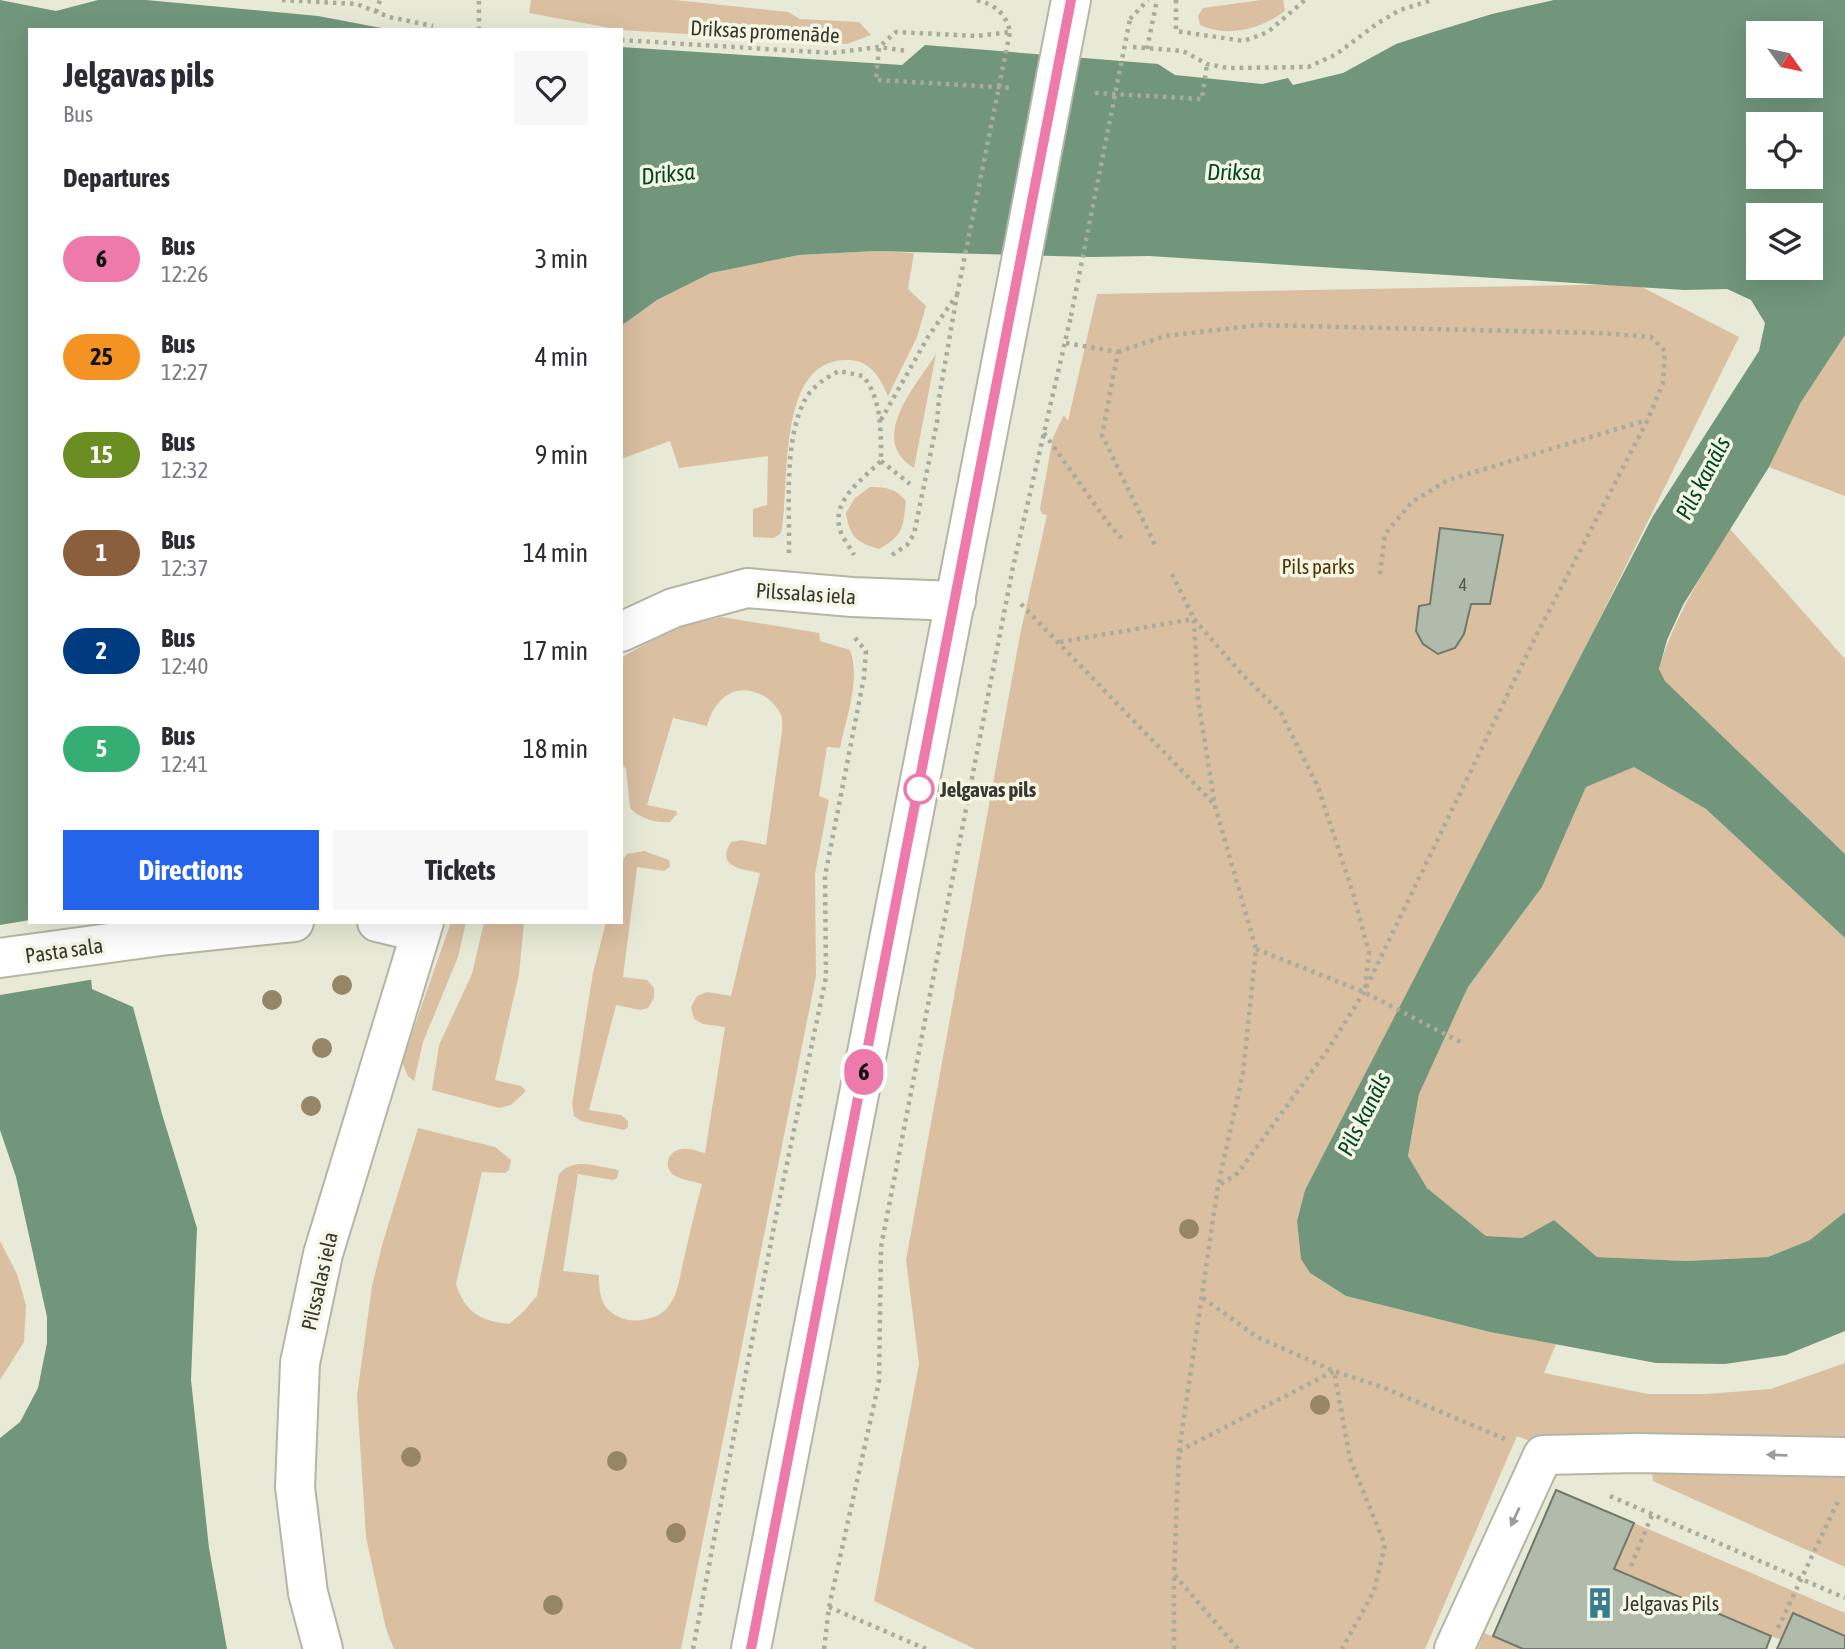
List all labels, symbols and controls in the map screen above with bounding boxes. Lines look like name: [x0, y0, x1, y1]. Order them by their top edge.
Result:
street label: Driksas promenāde: [690, 15, 840, 47]
north arrow: [1746, 21, 1824, 98]
map controls: [1746, 21, 1823, 280]
button: heart: [514, 51, 588, 125]
text: Jelgavas pils: [63, 56, 214, 94]
text: Bus: [63, 101, 93, 127]
button: locate: [1746, 112, 1823, 189]
water label: Driksa: [640, 158, 696, 190]
water label: Driksa: [1207, 159, 1261, 185]
text: Departures: [63, 163, 170, 193]
button: layers: [1746, 203, 1823, 280]
text: Bus: [161, 231, 195, 261]
text: 3 min: [535, 244, 588, 274]
text: 6: [96, 245, 107, 272]
text: 12:26: [161, 261, 208, 287]
text: Bus: [161, 329, 195, 359]
text: 4 min: [535, 342, 588, 372]
text: 25: [90, 343, 113, 370]
text: 12:27: [161, 359, 208, 385]
text: Bus: [161, 427, 195, 457]
water label: Pils kanāls: [1670, 432, 1736, 524]
text: 9 min: [535, 440, 588, 470]
text: 15: [90, 441, 113, 468]
text: 12:32: [161, 457, 208, 483]
text: Bus: [161, 525, 195, 555]
text: 14 min: [523, 538, 588, 568]
text: 1: [96, 539, 107, 566]
park label: Pils parks: [1281, 554, 1355, 578]
text: 12:37: [161, 555, 208, 581]
house number: 4: [1459, 574, 1467, 595]
street label: Pilssalas iela: [755, 578, 857, 608]
text: Bus: [161, 623, 195, 653]
text: 17 min: [523, 636, 588, 666]
text: 2: [96, 637, 107, 664]
text: 12:40: [161, 653, 208, 679]
text: Bus: [161, 721, 195, 751]
text: 18 min: [523, 734, 588, 764]
text: 5: [96, 735, 107, 762]
text: 12:41: [161, 751, 208, 777]
marker: Jelgavas pils: [904, 774, 934, 804]
place label: Jelgavas pils: [939, 777, 1037, 801]
button: Directions: [63, 830, 319, 910]
button: Tickets: [333, 830, 588, 910]
street label: Pasta sala: [24, 933, 104, 967]
line badge: 6: [841, 1049, 887, 1095]
text: 6: [858, 1058, 870, 1085]
water label: Pils kanāls: [1332, 1068, 1396, 1160]
street label: Pilssalas iela: [296, 1229, 342, 1333]
one-way arrow: [1766, 1449, 1788, 1460]
one-way arrow: [1509, 1507, 1520, 1528]
building icon: Jelgavas Pils: [1583, 1586, 1617, 1620]
place label: Jelgavas Pils: [1623, 1591, 1719, 1615]

